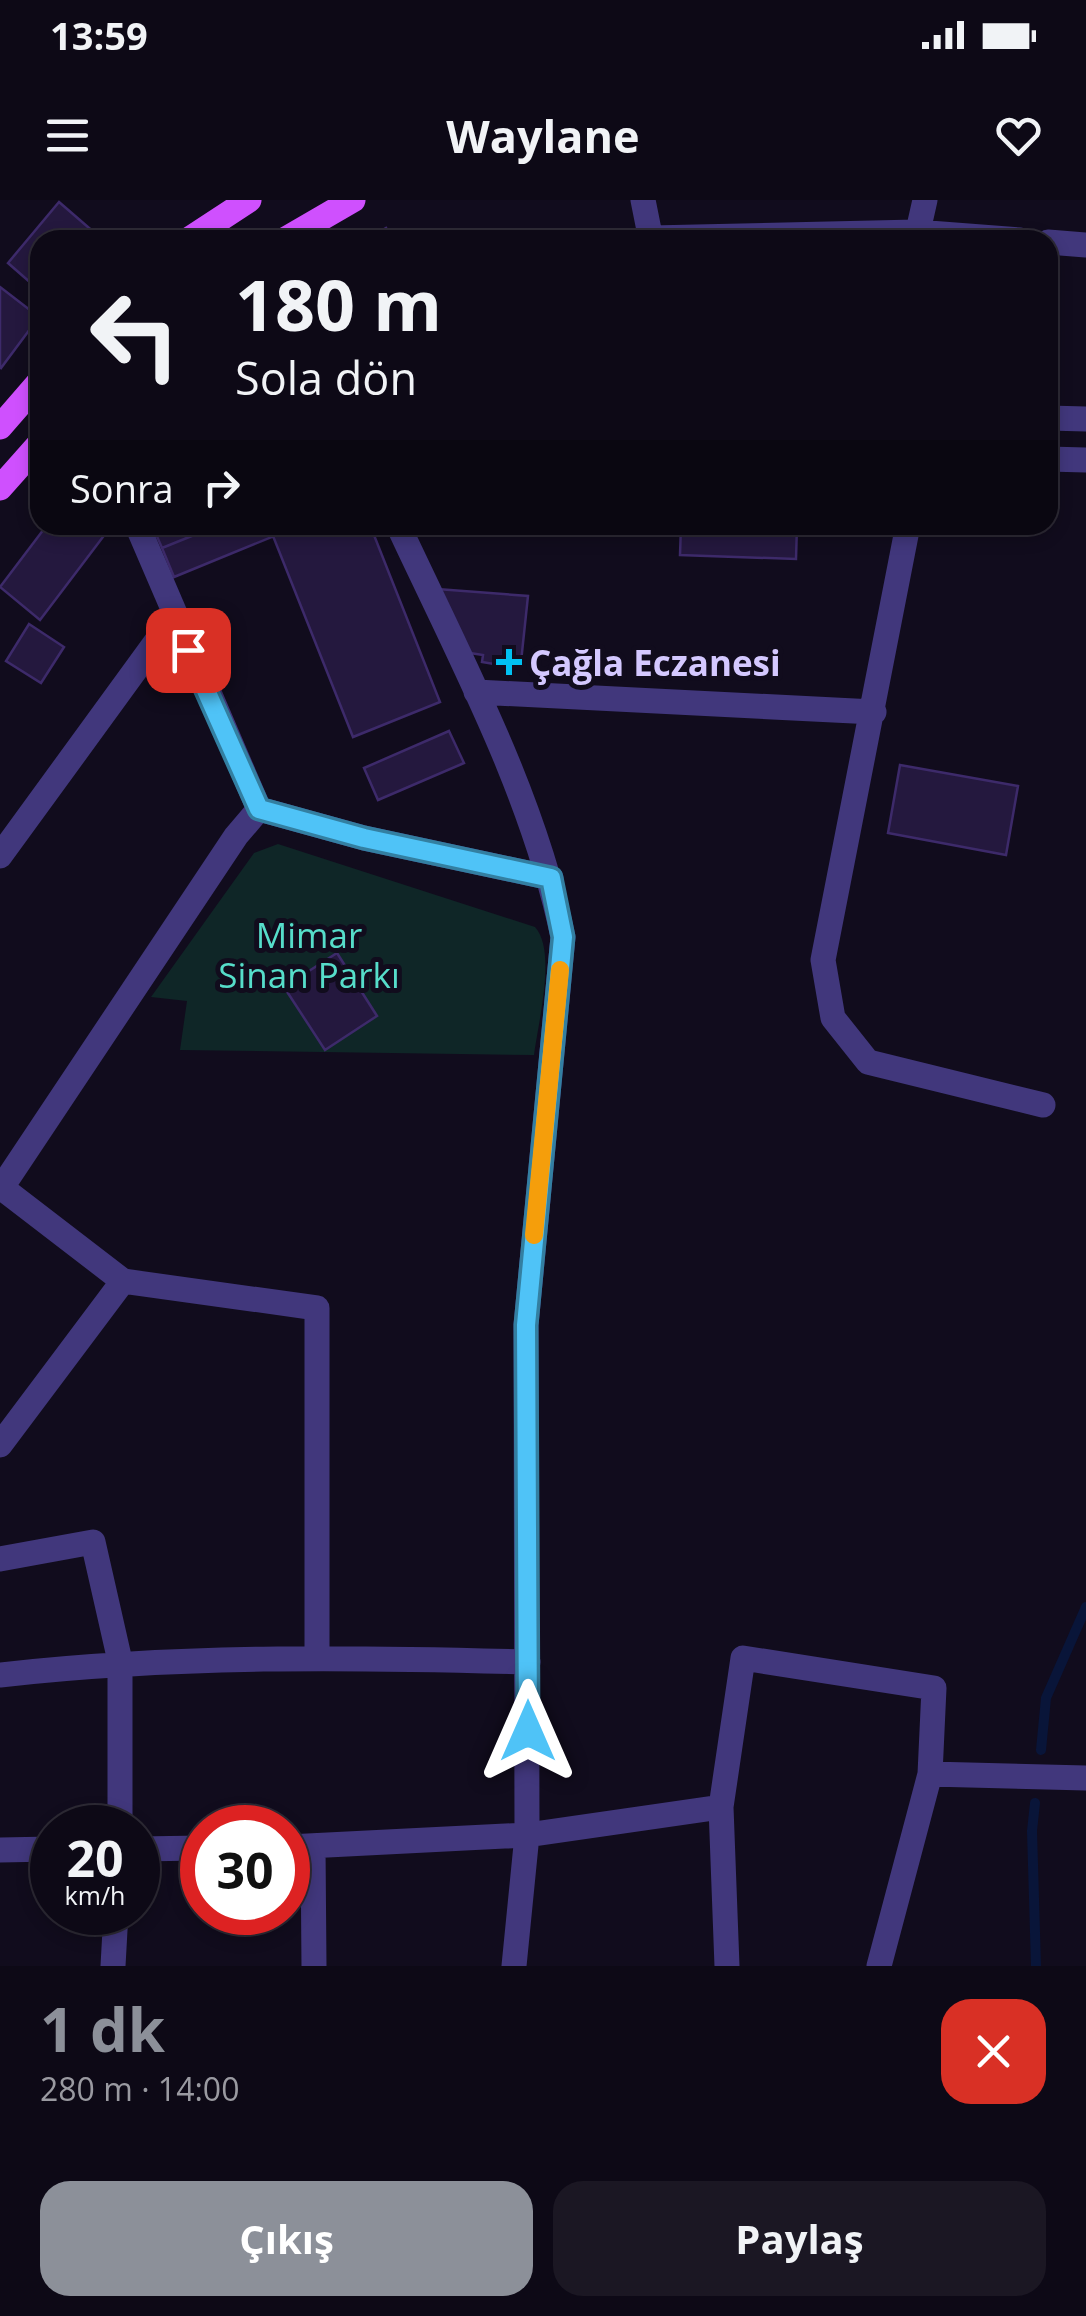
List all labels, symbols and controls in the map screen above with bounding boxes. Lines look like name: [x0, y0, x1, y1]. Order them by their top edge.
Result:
text: 13:59: [50, 9, 148, 61]
text: Waylane: [446, 105, 640, 166]
icon: menu: [40, 108, 95, 163]
icon: heart: [991, 108, 1046, 163]
text: 180 m: [235, 256, 442, 352]
icon: left: [70, 270, 200, 400]
text: Sola dön: [235, 347, 417, 408]
icon: right: [194, 460, 249, 515]
text: Sonra: [70, 462, 174, 514]
pin: [146, 608, 231, 693]
icon: arrive: [161, 623, 216, 678]
place label: Çağla Eczanesi: [529, 639, 781, 686]
marker: Çağla Eczanesi: [498, 651, 520, 673]
park label: Mimar Sinan Parkı: [218, 911, 400, 998]
position arrow: [476, 1679, 580, 1783]
speed limit sign: 30: [180, 1805, 310, 1935]
text: 20: [66, 1824, 124, 1892]
text: km/h: [65, 1878, 125, 1912]
text: 1 dk: [40, 1988, 165, 2070]
button: close: [941, 1999, 1046, 2104]
text: 280 m · 14:00: [40, 2067, 239, 2110]
button: Çıkış: [40, 2181, 533, 2296]
button: Paylaş: [553, 2181, 1046, 2296]

